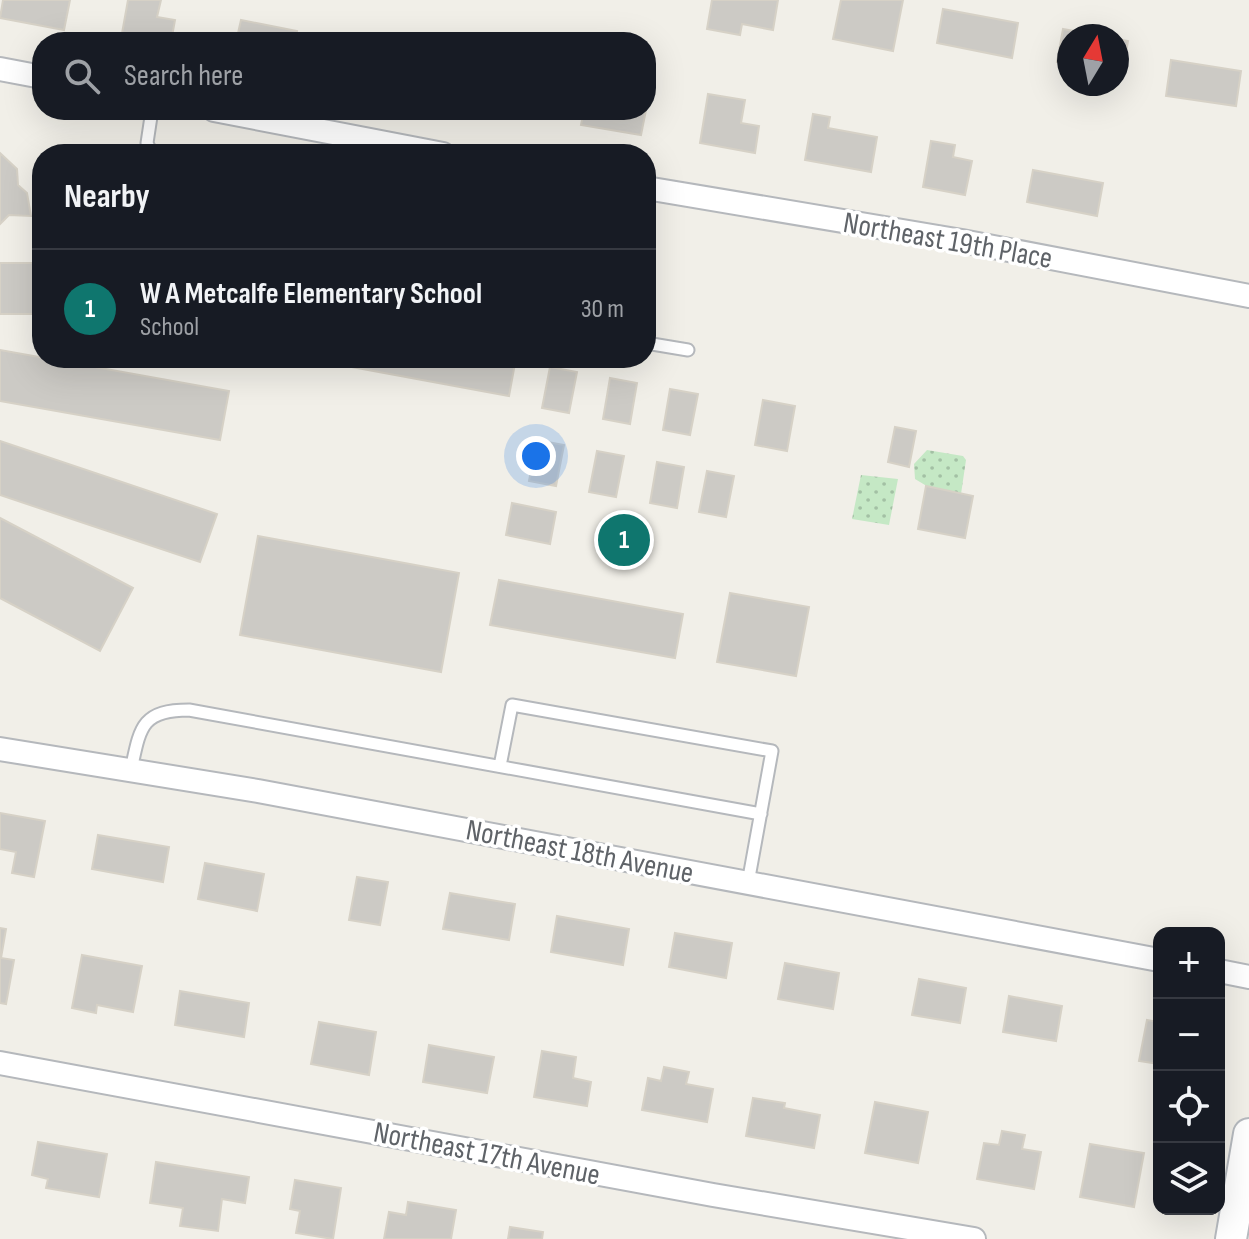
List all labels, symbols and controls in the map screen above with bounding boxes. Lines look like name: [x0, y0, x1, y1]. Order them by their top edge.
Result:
north arrow: [1057, 24, 1129, 96]
search box: [32, 32, 656, 120]
icon: search: [60, 54, 104, 98]
text: Search here: [124, 58, 243, 94]
text: Nearby: [64, 176, 150, 217]
street label: Northeast 19th Place: [841, 205, 1055, 277]
text: W A Metcalfe Elementary School: [140, 276, 482, 312]
text: 1: [85, 294, 95, 325]
text: 30 m: [581, 294, 624, 325]
text: School: [140, 312, 199, 343]
your location: [516, 436, 556, 476]
pin: 1: [598, 510, 650, 570]
street label: Northeast 18th Avenue: [463, 812, 697, 892]
map controls: [1153, 927, 1225, 1215]
button: +: [1153, 927, 1225, 999]
button: −: [1153, 999, 1225, 1071]
button: locate: [1153, 1071, 1225, 1143]
street label: Northeast 17th Avenue: [371, 1114, 603, 1194]
button: layers: [1153, 1143, 1225, 1215]

